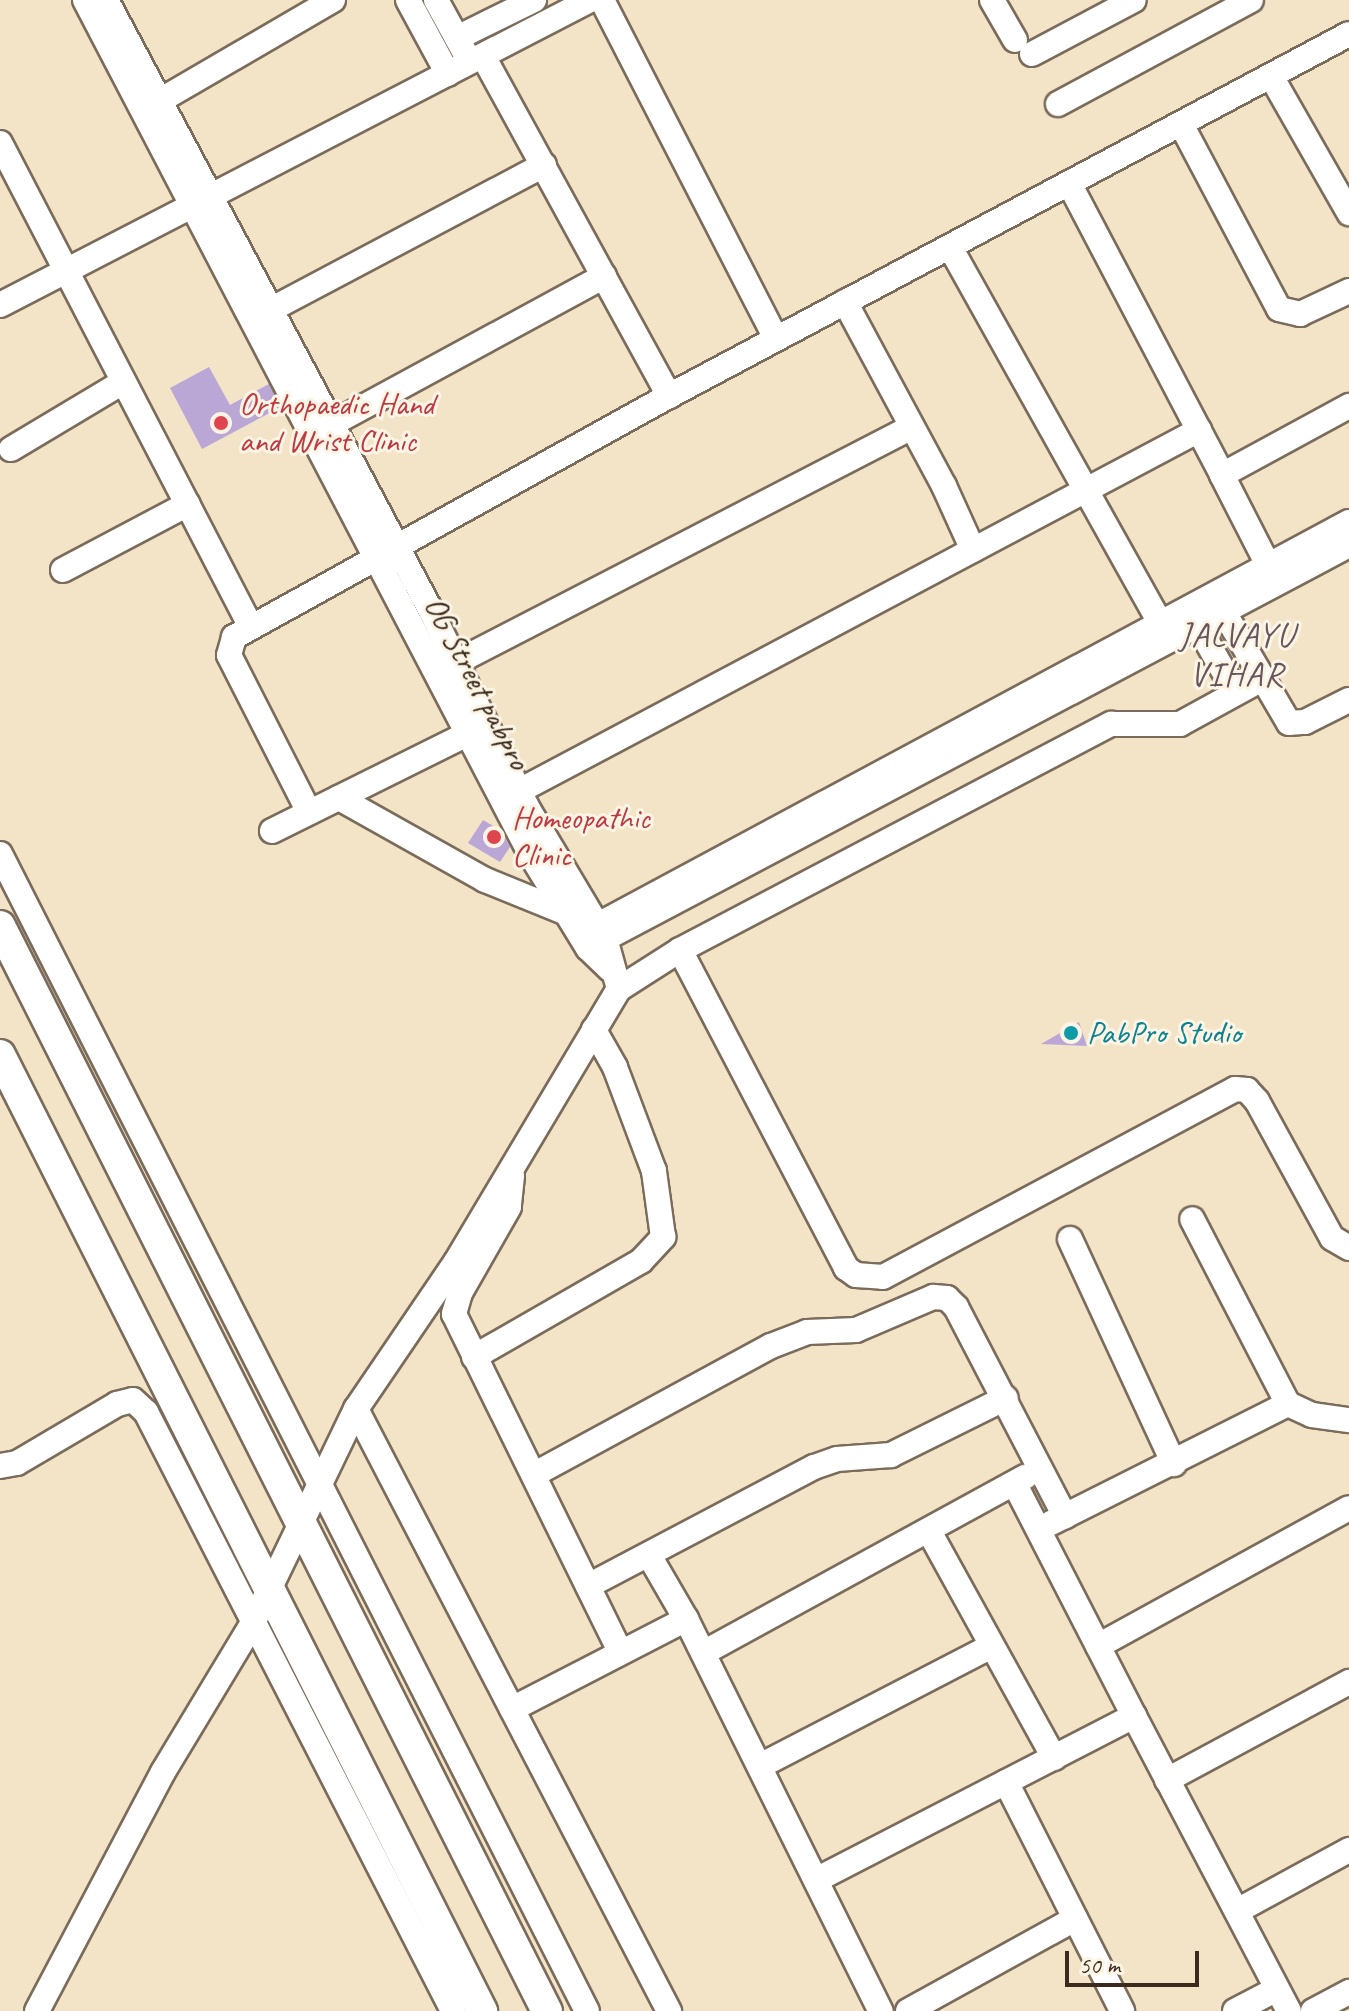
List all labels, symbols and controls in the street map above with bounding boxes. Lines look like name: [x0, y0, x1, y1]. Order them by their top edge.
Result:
place label: Orthopaedic Hand and Wrist Clinic: [239, 386, 435, 461]
marker: Orthopaedic Hand and Wrist Clinic: [210, 412, 232, 434]
street label: OG Street pabpro: [415, 589, 539, 777]
district label: JALVAYU VIHAR: [1178, 614, 1296, 694]
place label: Homeopathic Clinic: [512, 800, 650, 875]
marker: Homeopathic Clinic: [483, 826, 505, 848]
place label: PabPro Studio: [1087, 1014, 1242, 1052]
marker: PabPro Studio: [1062, 1024, 1080, 1042]
scale bar: [1069, 1935, 1203, 1985]
text: 50 m: [1079, 1950, 1120, 1980]

